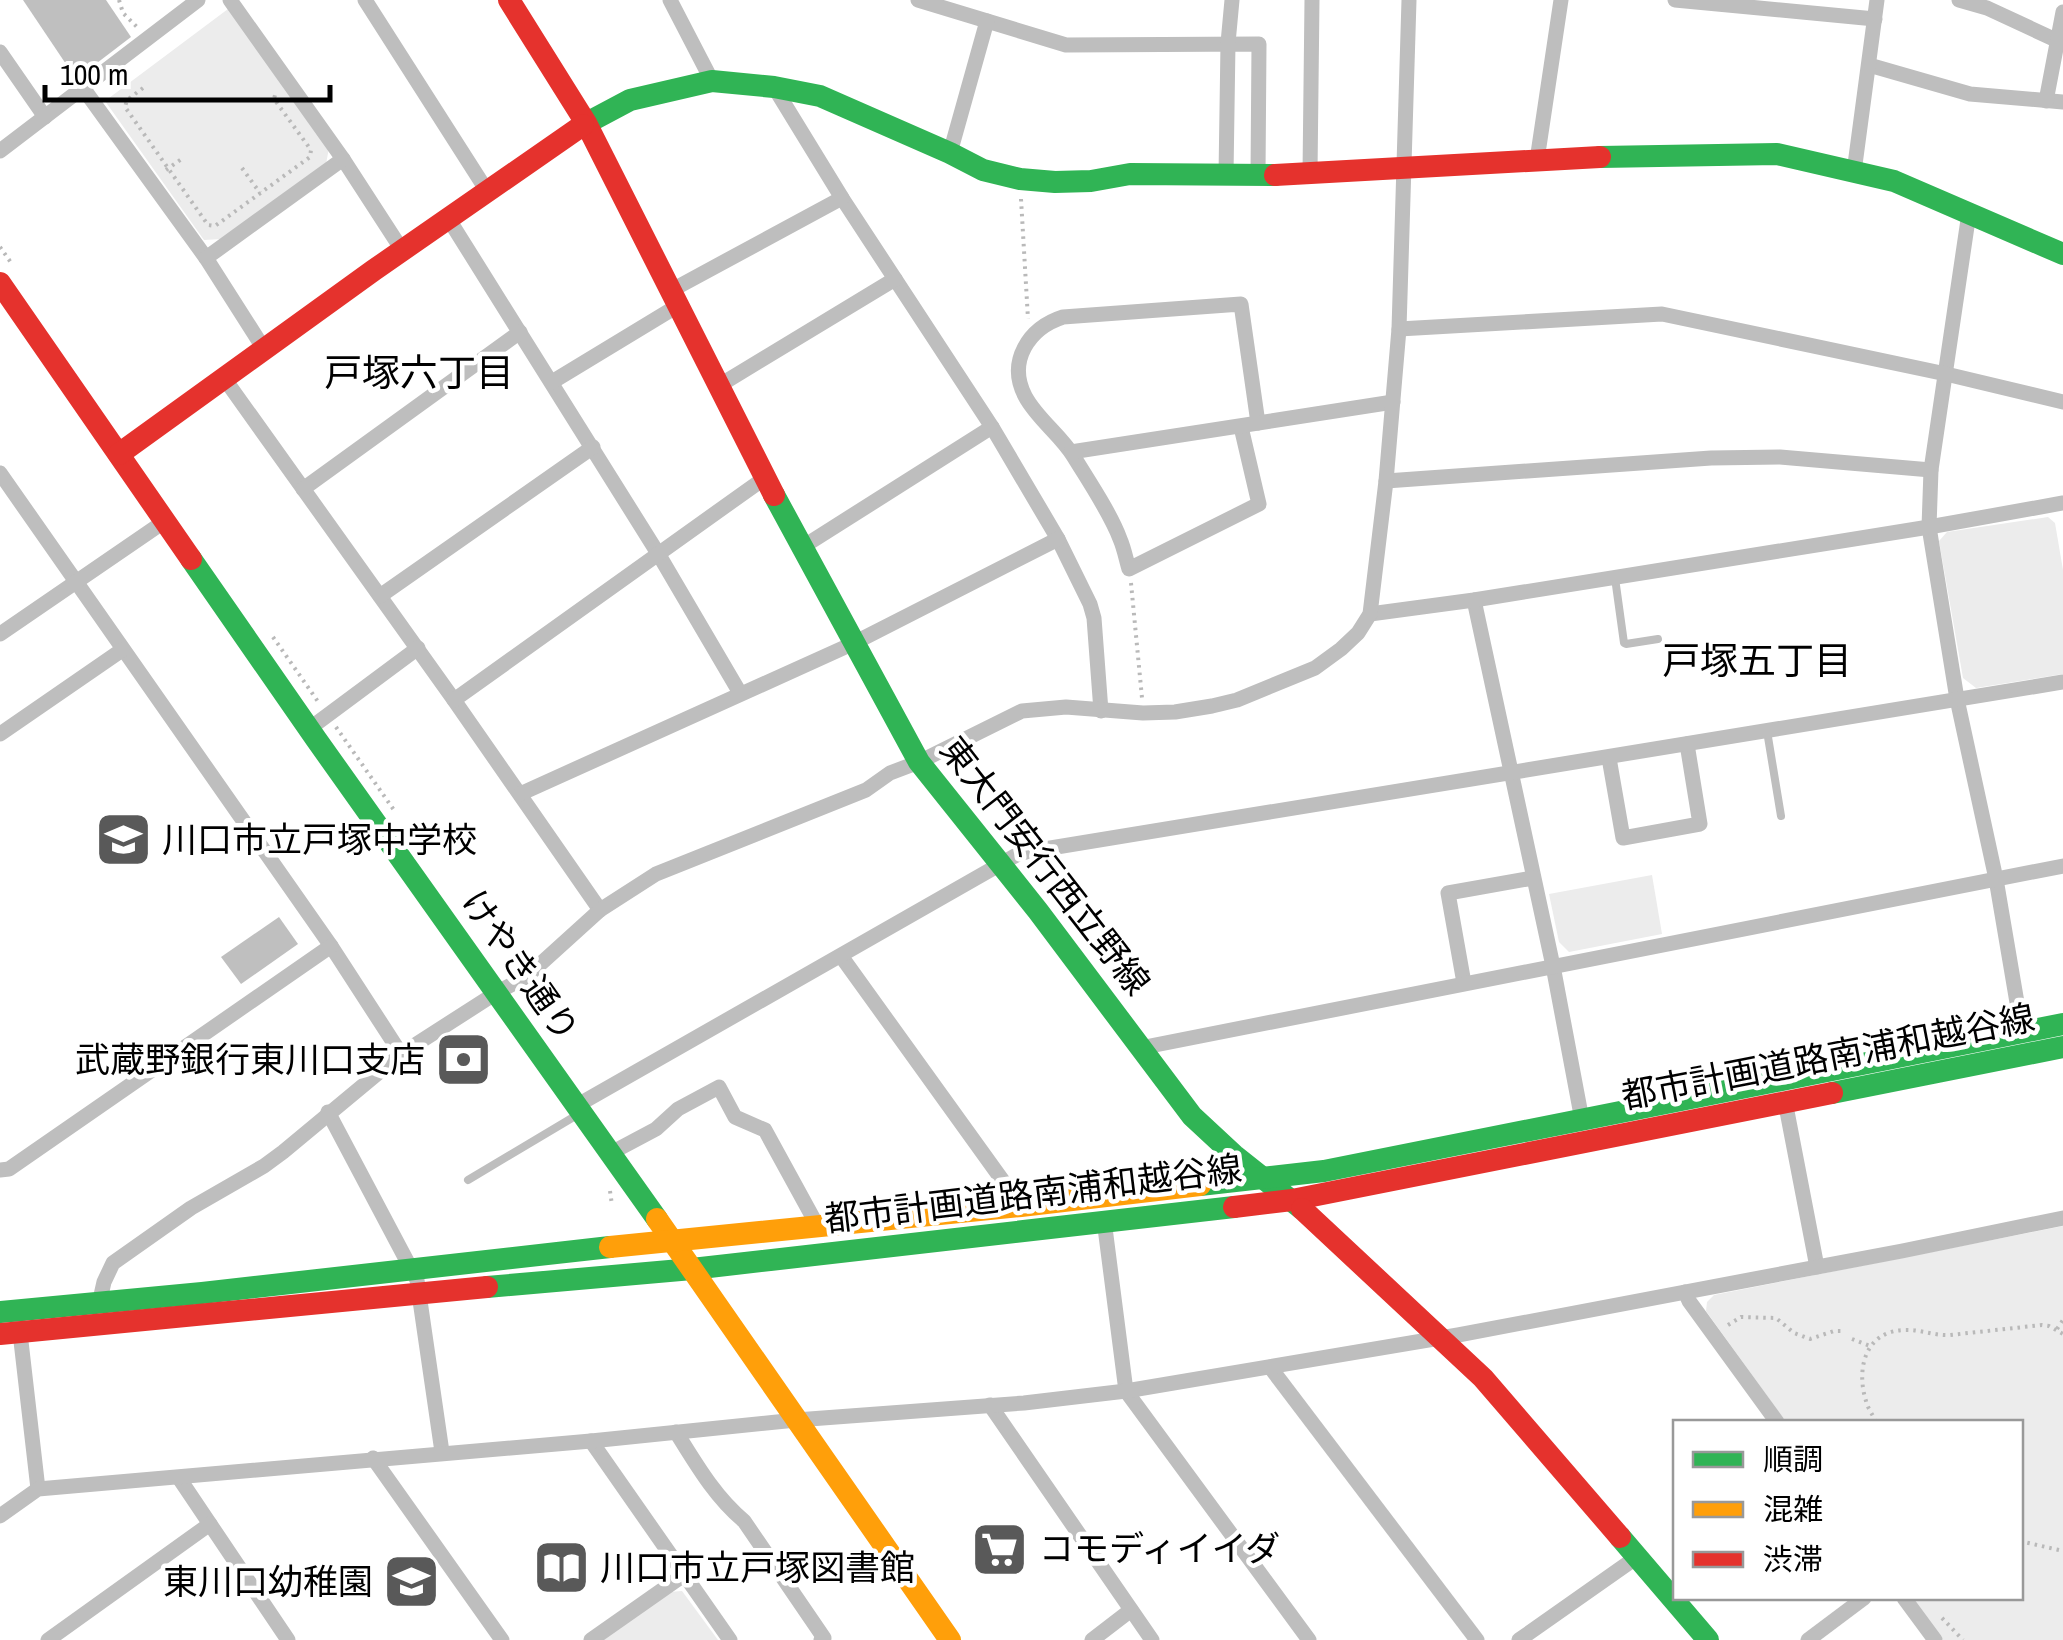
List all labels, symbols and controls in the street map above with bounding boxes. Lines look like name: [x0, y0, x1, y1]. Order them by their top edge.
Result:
scale bar: [45, 40, 330, 102]
text: 100 m: [60, 54, 128, 94]
district label: 戸塚六丁目: [324, 347, 514, 398]
district label: 戸塚五丁目: [1662, 635, 1852, 686]
street label: 東大門安行西立野線: [930, 727, 1161, 1004]
school or university icon: 川口市立戸塚中学校: [93, 810, 153, 870]
place label: 川口市立戸塚中学校: [162, 816, 477, 863]
street label: けやき通り: [451, 881, 590, 1051]
street label: 都市計画道路南浦和越谷線: [1617, 993, 2039, 1120]
bank icon: 武蔵野銀行東川口支店: [434, 1030, 494, 1090]
place label: 武蔵野銀行東川口支店: [75, 1036, 425, 1083]
street label: 都市計画道路南浦和越谷線: [822, 1145, 1244, 1242]
legend: [1673, 1420, 2023, 1600]
text: 順調: [1763, 1439, 1823, 1479]
text: 混雑: [1763, 1489, 1823, 1529]
supermarket icon: コモディイイダ: [970, 1519, 1030, 1579]
place label: コモディイイダ: [1039, 1525, 1280, 1572]
library icon: 川口市立戸塚図書館: [531, 1538, 591, 1598]
text: 渋滞: [1763, 1539, 1823, 1579]
place label: 川口市立戸塚図書館: [600, 1544, 915, 1591]
school or university icon: 東川口幼稚園: [382, 1552, 442, 1612]
place label: 東川口幼稚園: [163, 1558, 373, 1605]

